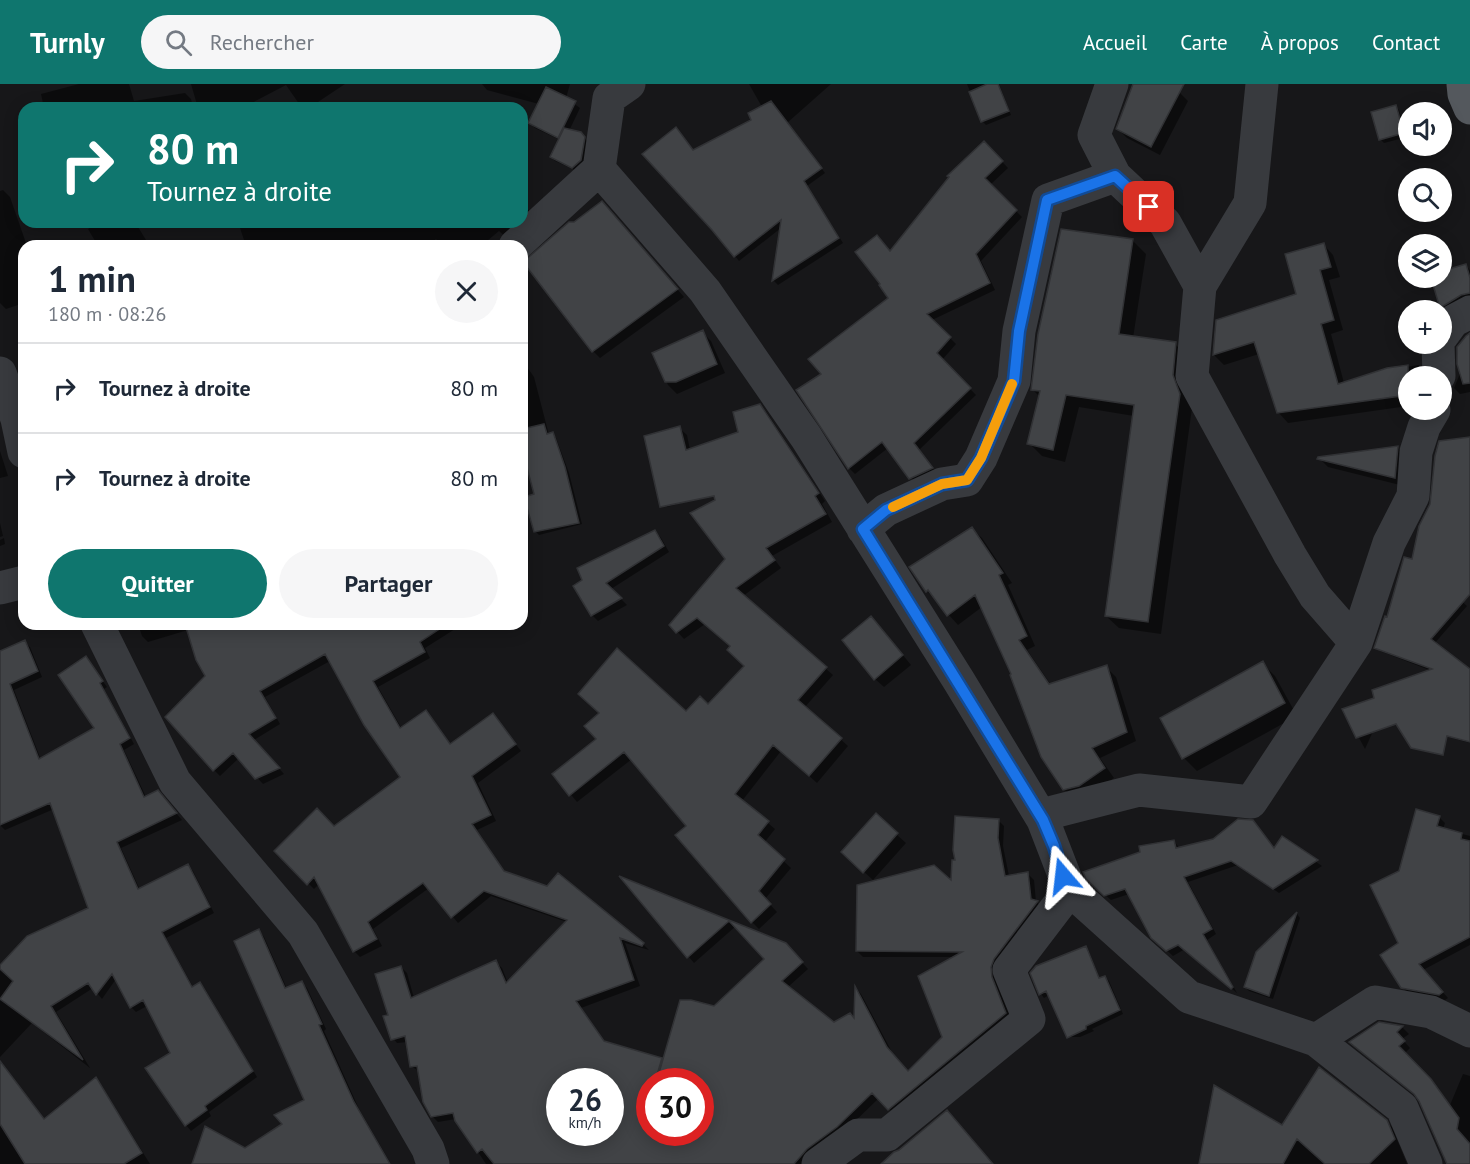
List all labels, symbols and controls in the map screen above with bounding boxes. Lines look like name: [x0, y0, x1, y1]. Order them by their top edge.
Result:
search box: [141, 15, 561, 69]
text: Turnly: [30, 24, 105, 61]
icon: search: [162, 26, 195, 59]
text: Rechercher: [210, 28, 314, 56]
text: Accueil: [1083, 29, 1147, 56]
text: Carte: [1180, 29, 1228, 56]
text: À propos: [1261, 29, 1339, 56]
text: Contact: [1372, 29, 1440, 56]
map controls: [1398, 102, 1452, 420]
button: sound: [1398, 102, 1452, 156]
text: 80 m: [147, 121, 239, 176]
icon: right: [48, 126, 126, 204]
button: search: [1398, 168, 1452, 222]
text: Tournez à droite: [147, 174, 332, 208]
pin: [1123, 181, 1174, 232]
icon: arrive: [1132, 190, 1165, 223]
button: layers: [1398, 234, 1452, 288]
text: 1 min: [48, 255, 136, 302]
button: close: [435, 260, 498, 323]
button: +: [1398, 300, 1452, 354]
text: 180 m · 08:26: [48, 301, 166, 327]
button: −: [1398, 366, 1452, 420]
icon: right: [48, 372, 81, 405]
text: Tournez à droite: [99, 374, 251, 402]
text: 80 m: [450, 374, 498, 402]
icon: right: [48, 462, 81, 495]
text: Tournez à droite: [99, 464, 251, 492]
text: 80 m: [450, 464, 498, 492]
button: Quitter: [48, 549, 267, 618]
button: Partager: [279, 549, 498, 618]
position arrow: [1031, 844, 1095, 908]
speed limit sign: 30: [636, 1068, 714, 1146]
text: 26: [568, 1080, 602, 1119]
text: km/h: [569, 1113, 601, 1132]

